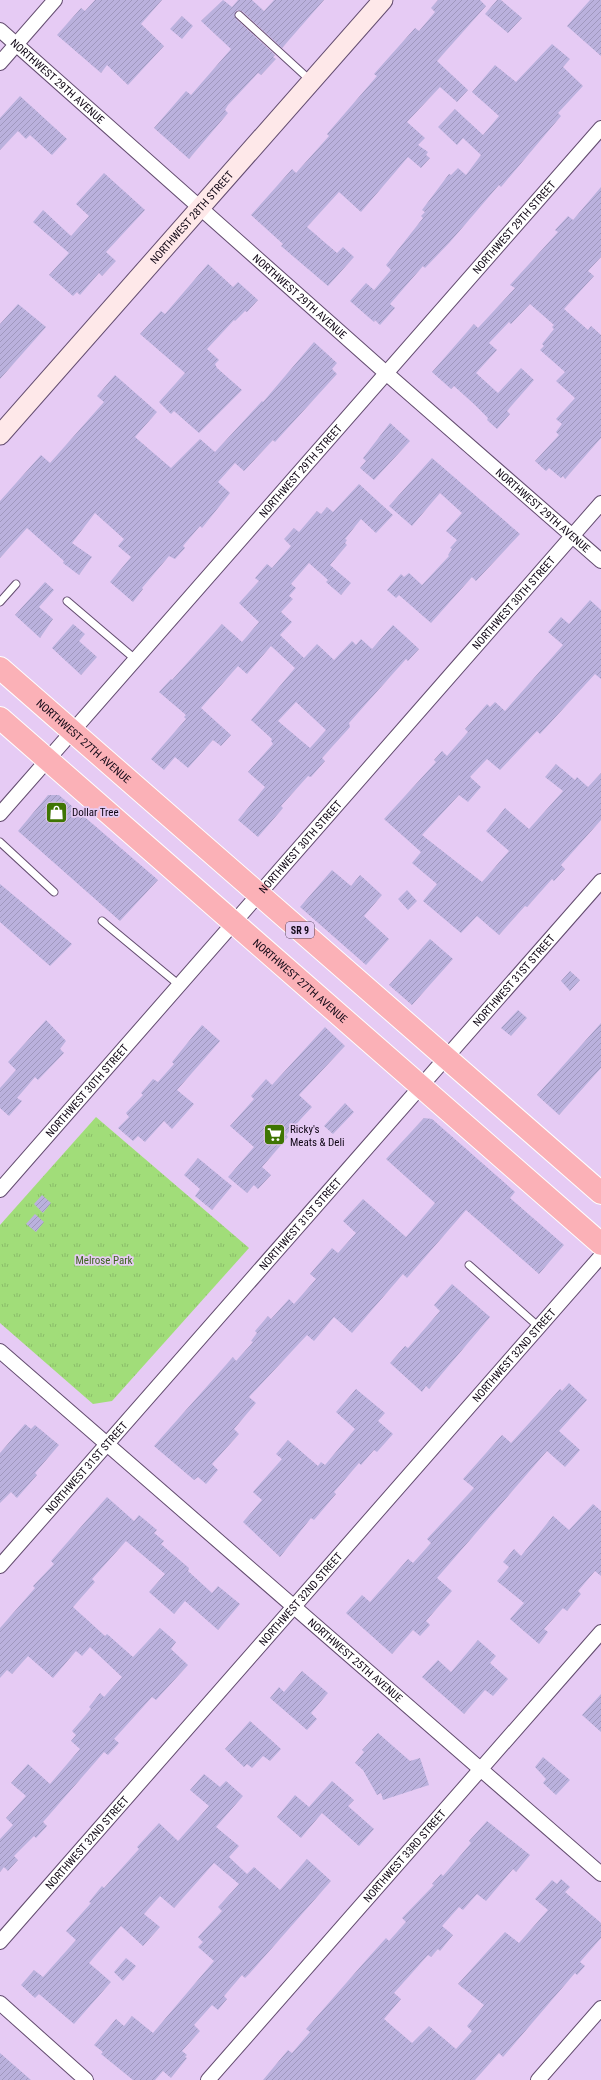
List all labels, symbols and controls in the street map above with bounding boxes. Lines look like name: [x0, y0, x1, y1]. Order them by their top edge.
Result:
street label: NORTHWEST 29TH AVENUE: [8, 36, 108, 127]
street label: NORTHWEST 28TH STREET: [147, 168, 236, 266]
street label: NORTHWEST 29TH STREET: [470, 178, 558, 276]
street label: NORTHWEST 29TH AVENUE: [250, 251, 350, 342]
street label: NORTHWEST 29TH STREET: [256, 422, 345, 520]
street label: NORTHWEST 29TH AVENUE: [493, 466, 593, 555]
street label: NORTHWEST 30TH STREET: [469, 554, 558, 652]
street label: NORTHWEST 27TH AVENUE: [34, 696, 134, 786]
street label: NORTHWEST 30TH STREET: [256, 797, 345, 896]
shop icon: Dollar Tree: [44, 799, 70, 825]
place label: Dollar Tree: [72, 806, 119, 819]
road number: SR 9: [286, 922, 314, 938]
street label: NORTHWEST 31ST STREET: [470, 932, 558, 1029]
street label: NORTHWEST 27TH AVENUE: [250, 936, 350, 1026]
street label: NORTHWEST 30TH STREET: [43, 1041, 131, 1140]
supermarket icon: Ricky's Meats & Deli: [262, 1122, 288, 1148]
place label: Ricky's Meats & Deli: [290, 1123, 345, 1149]
street label: NORTHWEST 31ST STREET: [256, 1175, 344, 1273]
park label: Melrose Park: [75, 1254, 133, 1267]
street label: NORTHWEST 32ND STREET: [470, 1306, 558, 1405]
street label: NORTHWEST 31ST STREET: [43, 1419, 130, 1516]
street label: NORTHWEST 32ND STREET: [256, 1550, 345, 1648]
street label: NORTHWEST 25TH AVENUE: [305, 1616, 406, 1705]
street label: NORTHWEST 32ND STREET: [43, 1793, 131, 1892]
street label: NORTHWEST 33RD STREET: [361, 1807, 449, 1905]

